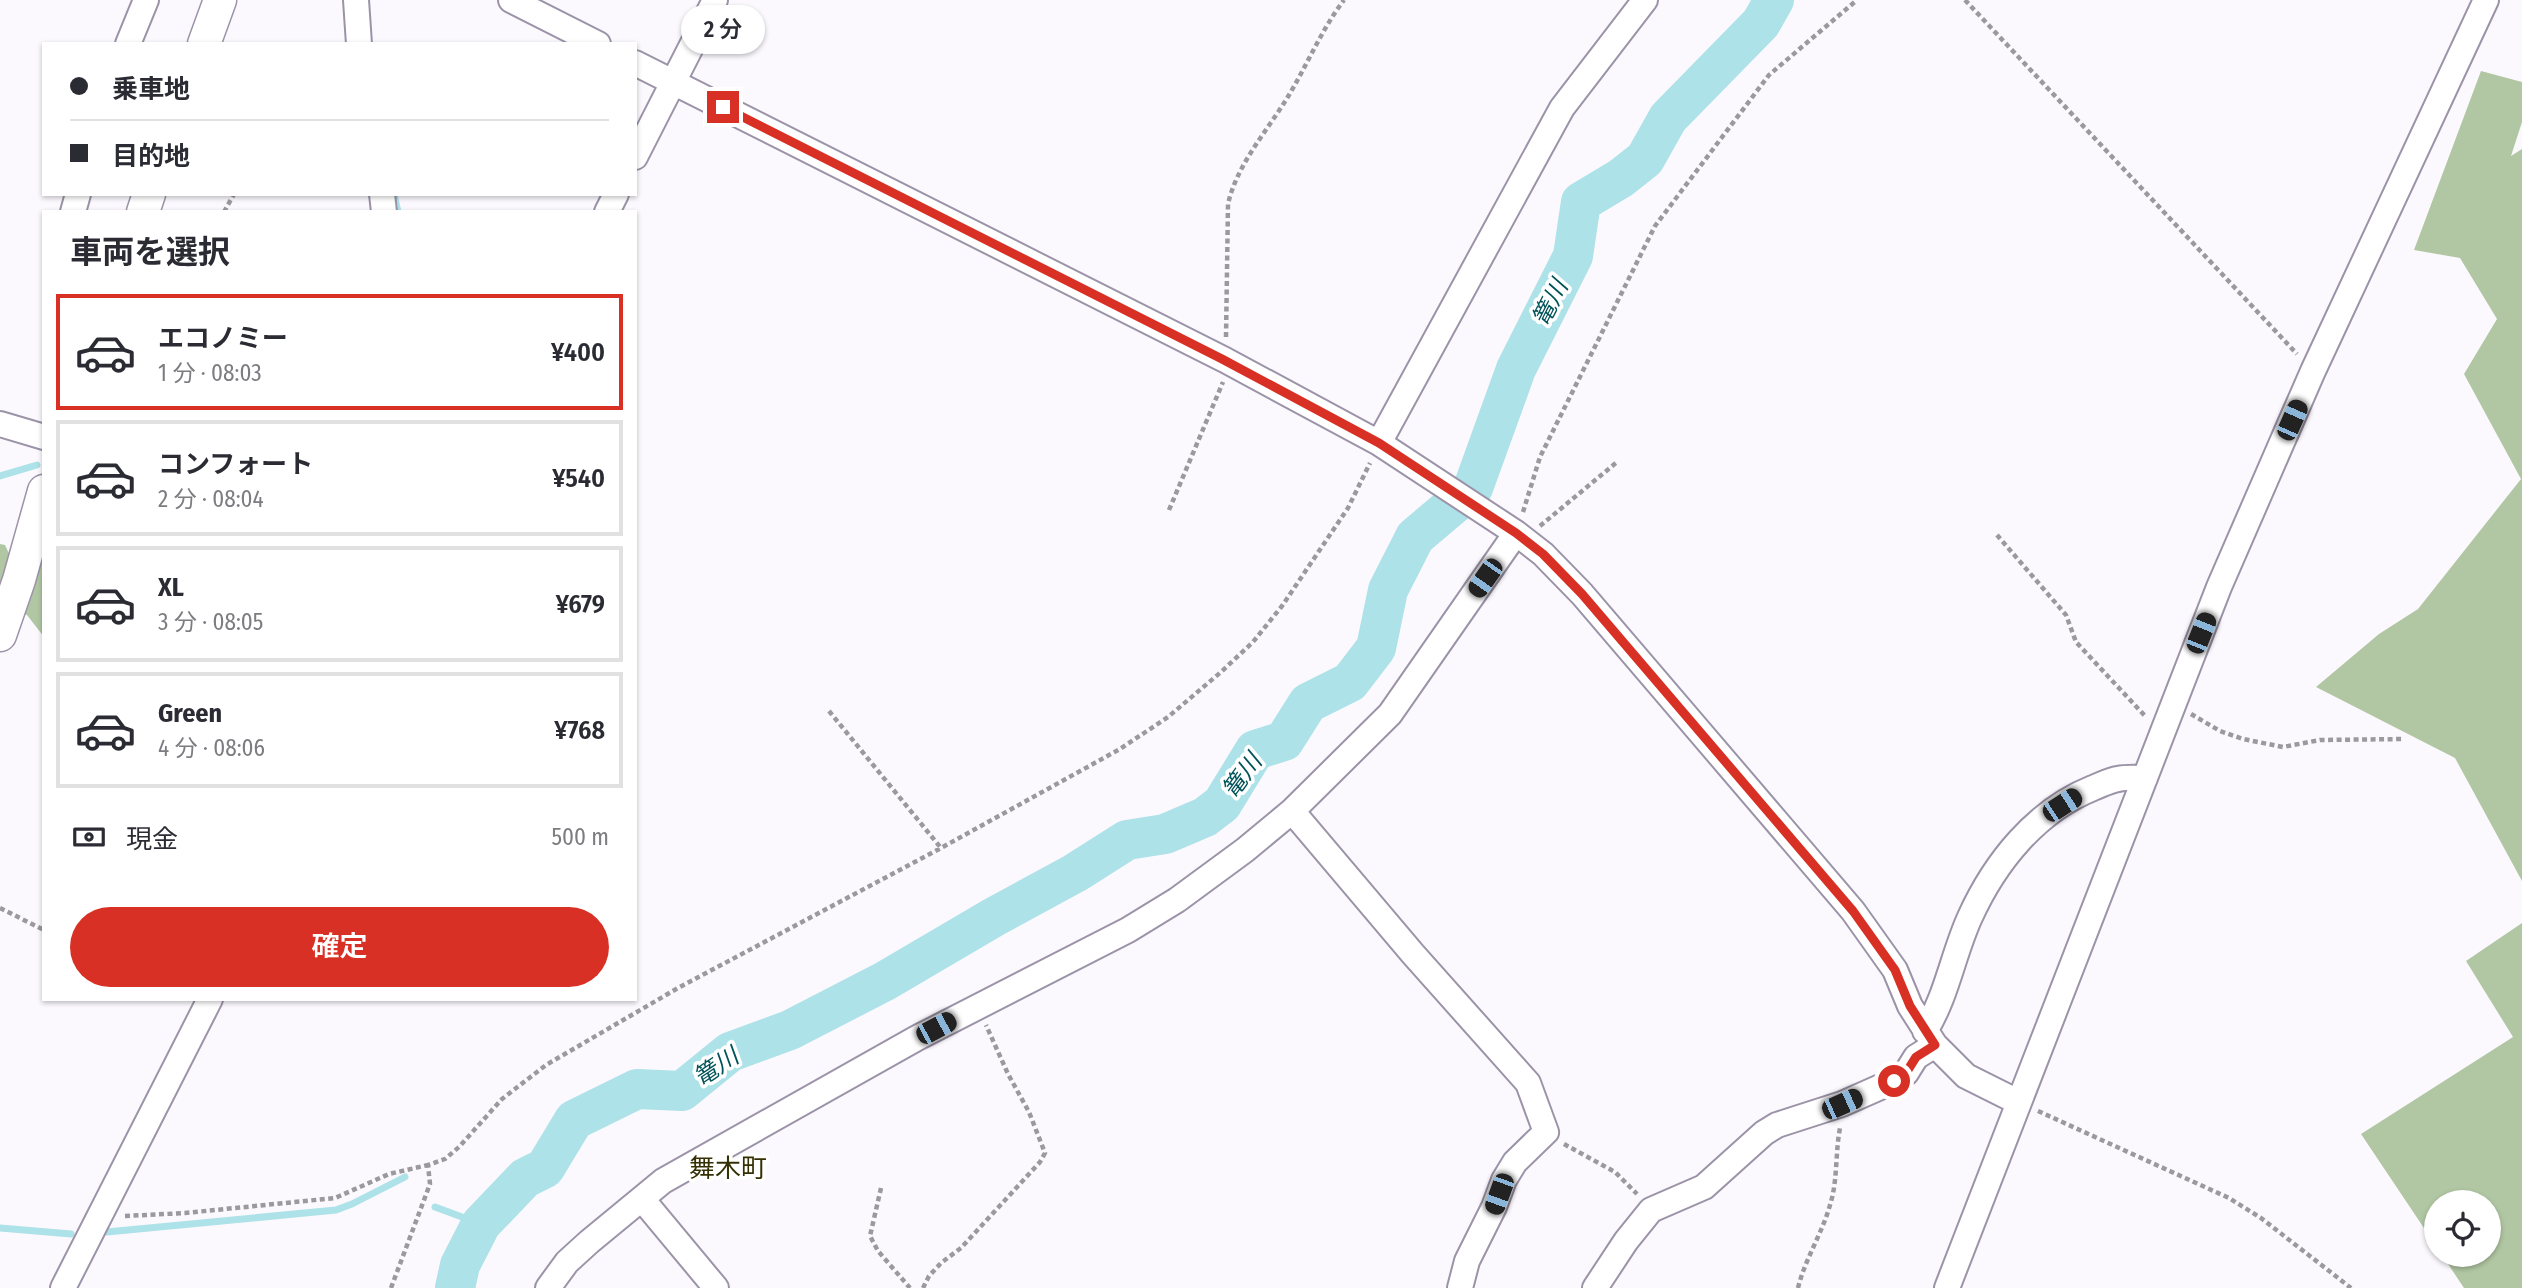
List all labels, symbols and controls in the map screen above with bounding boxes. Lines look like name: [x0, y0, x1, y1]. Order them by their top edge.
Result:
callout: 2 分: [681, 6, 765, 55]
text: 2 分: [704, 15, 742, 43]
text: 乗車地: [112, 74, 190, 105]
route end: [707, 91, 739, 123]
text: 目的地: [112, 141, 190, 172]
text: 車両を選択: [70, 233, 230, 271]
water label: 篭川: [1527, 273, 1575, 331]
icon: car: [74, 321, 137, 384]
text: エコノミー: [158, 323, 288, 354]
text: ¥400: [551, 337, 605, 368]
text: 1 分 · 08:03: [158, 359, 262, 387]
car: [2274, 397, 2311, 443]
icon: car: [74, 447, 137, 510]
text: コンフォート: [158, 449, 313, 480]
text: ¥540: [552, 463, 605, 494]
text: 2 分 · 08:04: [158, 485, 264, 513]
car: [1465, 555, 1506, 601]
text: XL: [158, 572, 184, 603]
icon: car: [74, 573, 137, 636]
text: ¥679: [556, 589, 605, 620]
text: 3 分 · 08:05: [158, 608, 263, 636]
car: [2184, 610, 2219, 656]
text: Green: [158, 698, 222, 729]
icon: car: [74, 699, 137, 762]
text: ¥768: [554, 715, 605, 746]
text: 4 分 · 08:06: [158, 734, 265, 762]
water label: 篭川: [1217, 746, 1269, 804]
car: [2039, 785, 2086, 825]
icon: cash: [70, 818, 108, 856]
text: 500 m: [551, 823, 609, 851]
text: 現金: [126, 824, 178, 855]
button: 確定: [70, 907, 609, 987]
car: [913, 1009, 960, 1047]
water label: 篭川: [688, 1040, 746, 1092]
route start: [1878, 1065, 1910, 1097]
car: [1819, 1086, 1866, 1122]
district label: 舞木町: [689, 1153, 767, 1184]
car: [1482, 1171, 1517, 1217]
map controls: [2424, 1190, 2501, 1267]
button: locate: [2424, 1190, 2501, 1267]

